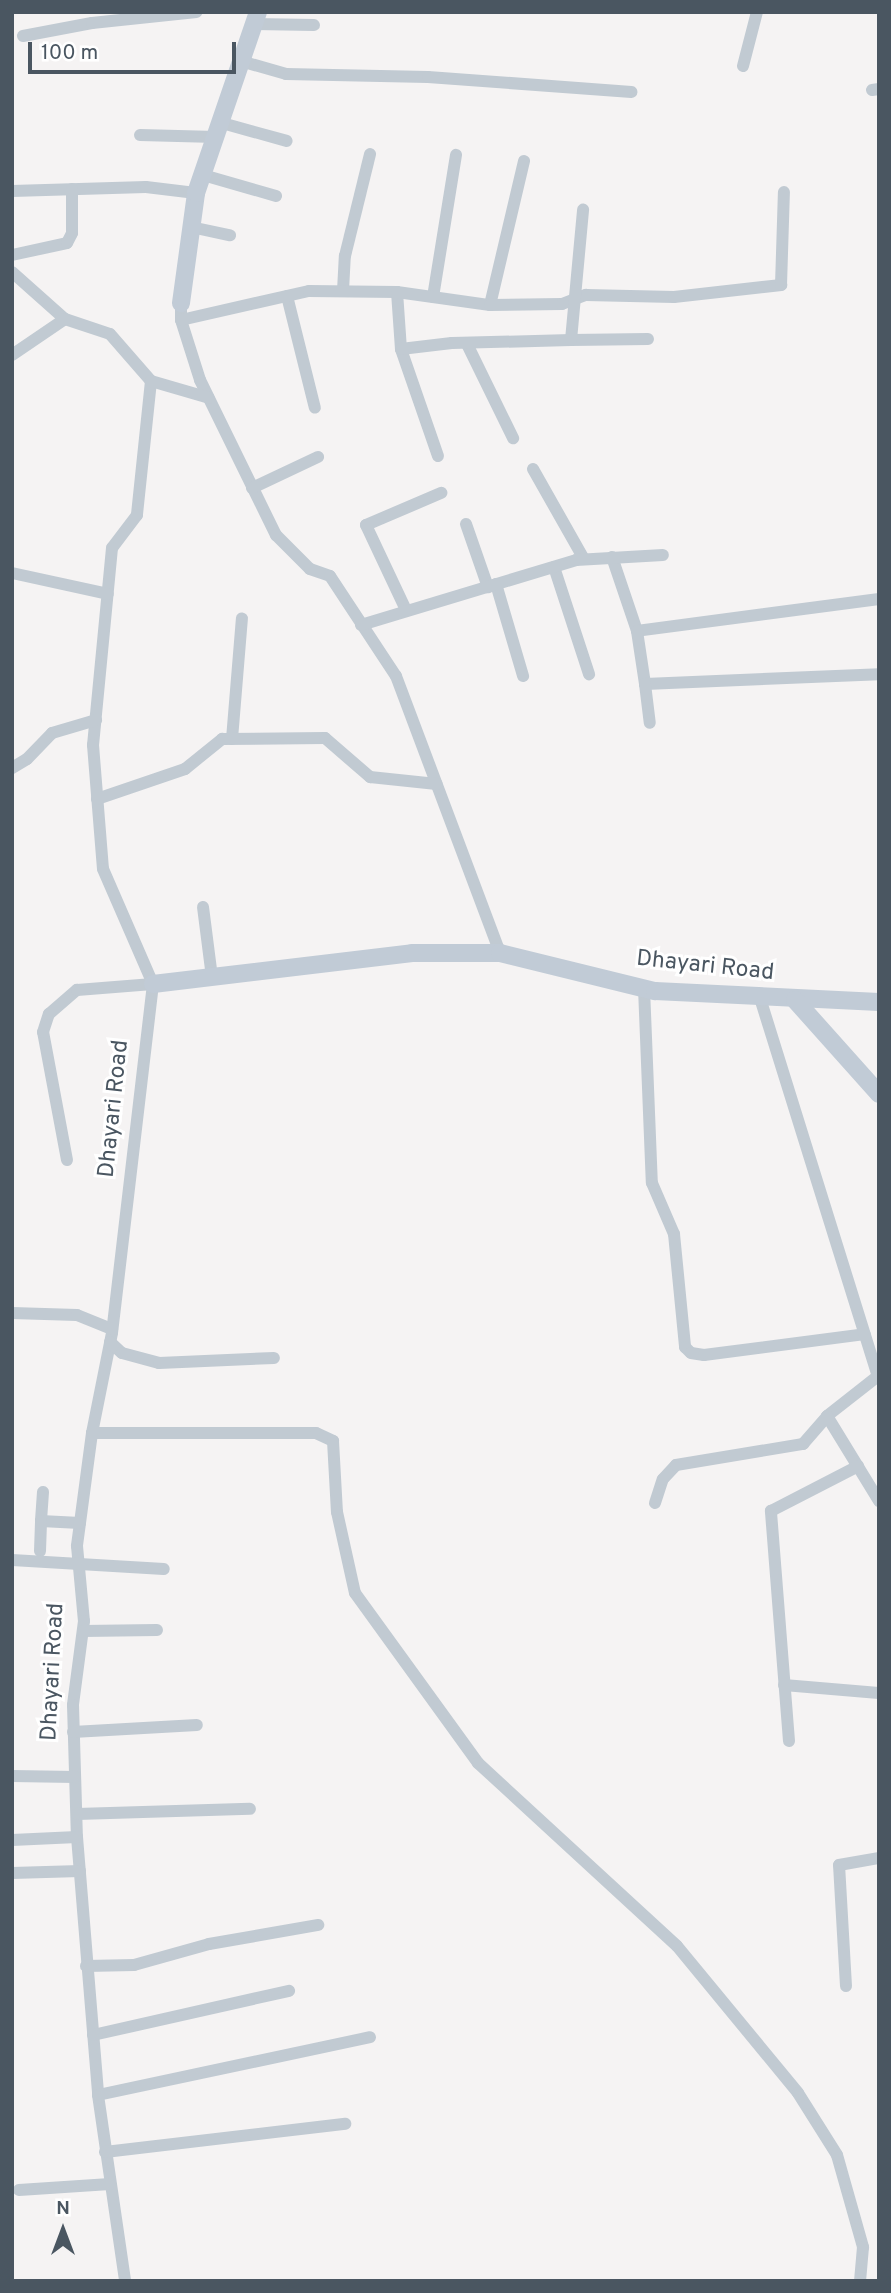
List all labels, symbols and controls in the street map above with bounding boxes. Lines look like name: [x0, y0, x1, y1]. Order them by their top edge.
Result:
scale bar: [32, 28, 240, 72]
text: 100 m: [41, 40, 98, 67]
street label: Dhayari Road: [635, 946, 775, 988]
street label: Dhayari Road: [94, 1039, 136, 1179]
street label: Dhayari Road: [37, 1602, 71, 1742]
north arrow: [28, 2195, 98, 2265]
text: N: [56, 2197, 70, 2221]

